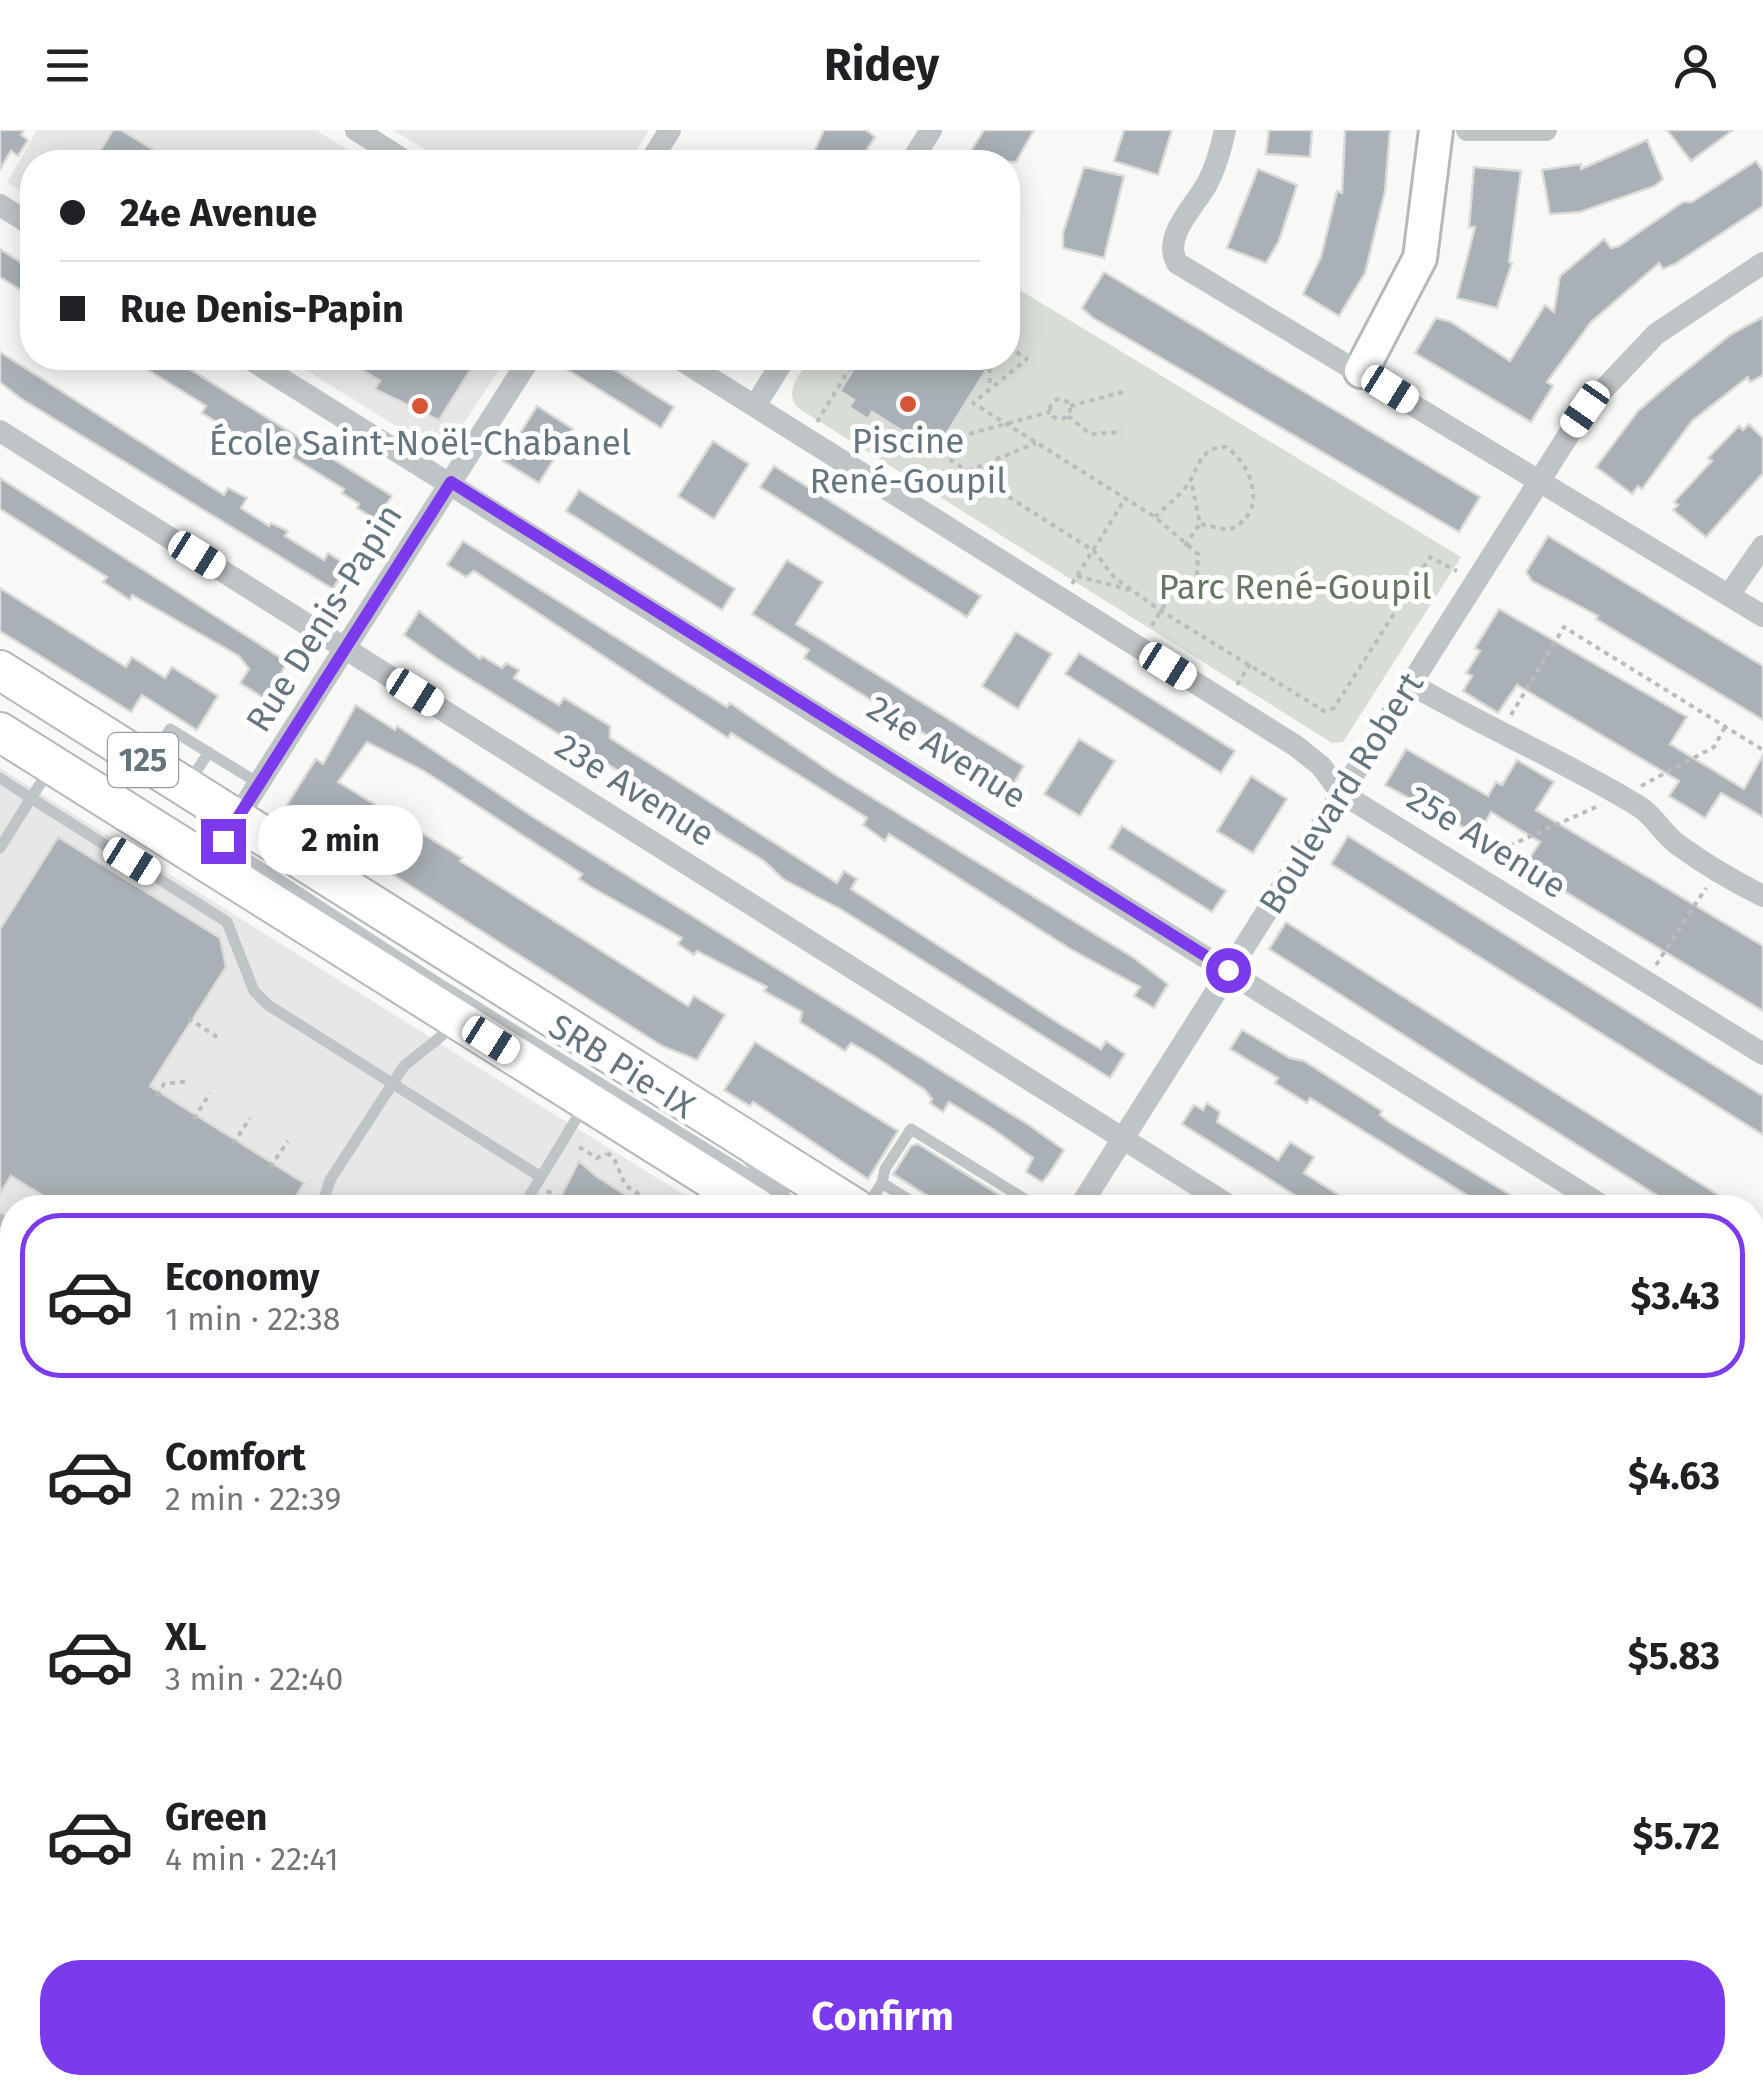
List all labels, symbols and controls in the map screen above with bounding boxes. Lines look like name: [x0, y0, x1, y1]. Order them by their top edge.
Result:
icon: menu: [40, 38, 95, 93]
text: Ridey: [824, 38, 939, 92]
icon: person: [1668, 38, 1723, 93]
text: 24e Avenue: [120, 190, 317, 236]
text: Rue Denis-Papin: [120, 286, 404, 332]
car: [1357, 360, 1423, 418]
car: [1556, 376, 1614, 442]
marker: Piscine René-Goupil: [897, 393, 919, 415]
marker: École Saint-Noël-Chabanel: [409, 395, 431, 417]
place label: Piscine René-Goupil: [809, 420, 1007, 502]
place label: École Saint-Noël-Chabanel: [209, 422, 631, 464]
street label: Rue Denis-Papin: [237, 496, 411, 740]
car: [164, 526, 230, 584]
park label: Parc René-Goupil: [1158, 566, 1432, 608]
car: [1135, 637, 1201, 695]
car: [382, 663, 448, 721]
street label: Boulevard Robert: [1250, 664, 1432, 921]
street label: 24e Avenue: [860, 687, 1034, 817]
street label: 23e Avenue: [548, 725, 722, 855]
road number: 125: [108, 733, 178, 787]
street label: 25e Avenue: [1400, 777, 1574, 907]
callout: 2 min: [258, 806, 423, 876]
route end: [201, 819, 246, 864]
text: 2 min: [301, 821, 380, 859]
car: [99, 832, 165, 890]
route start: [1206, 948, 1251, 993]
street label: SRB Pie-IX: [542, 1005, 703, 1127]
car: [458, 1011, 524, 1069]
icon: car: [45, 1251, 135, 1341]
text: Economy: [165, 1254, 320, 1300]
text: $3.43: [1630, 1273, 1720, 1319]
text: 1 min · 22:38: [165, 1300, 340, 1338]
icon: car: [45, 1431, 135, 1521]
text: Comfort: [165, 1434, 306, 1480]
text: $4.63: [1628, 1453, 1720, 1499]
text: 2 min · 22:39: [165, 1480, 341, 1518]
icon: car: [45, 1611, 135, 1701]
text: XL: [165, 1614, 207, 1660]
text: $5.83: [1628, 1633, 1720, 1679]
text: 3 min · 22:40: [165, 1660, 343, 1698]
icon: car: [45, 1791, 135, 1881]
text: Green: [165, 1794, 268, 1840]
text: $5.72: [1633, 1813, 1720, 1859]
text: 4 min · 22:41: [165, 1840, 339, 1878]
button: Confirm: [40, 1960, 1725, 2075]

